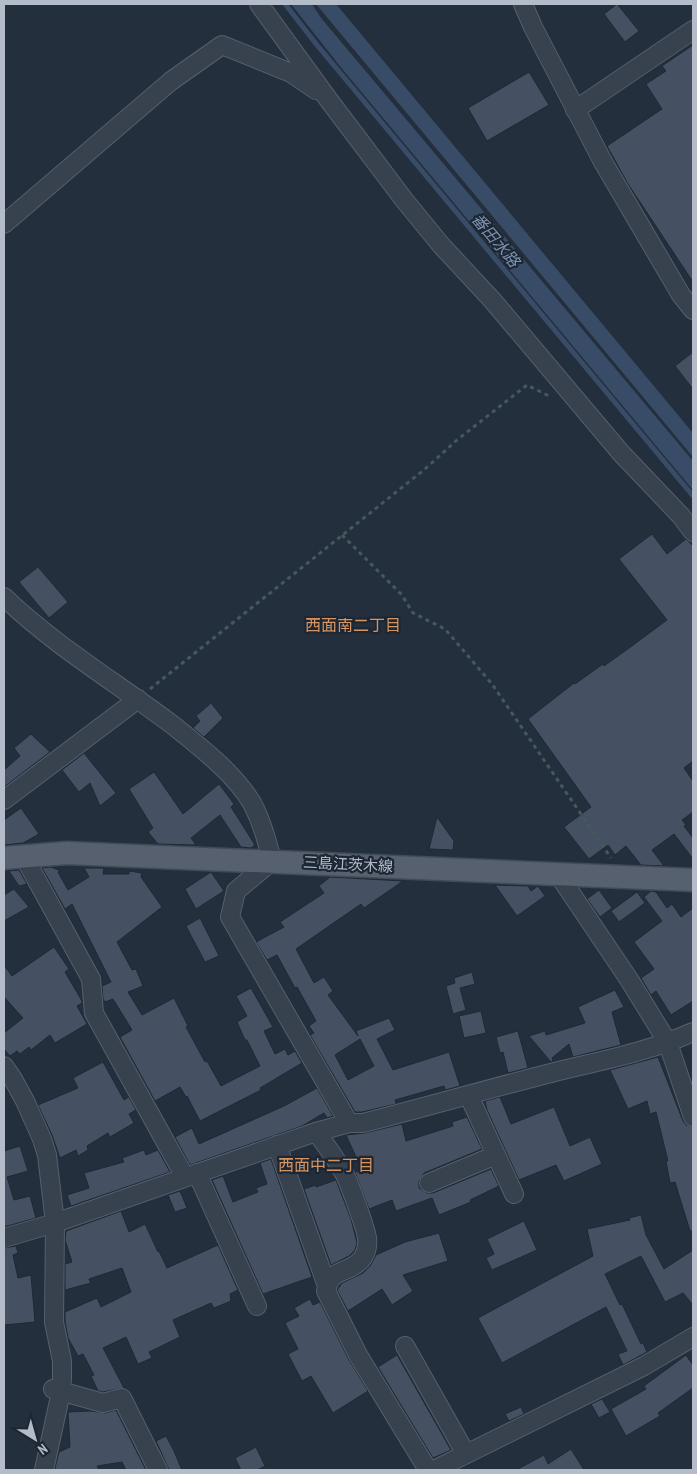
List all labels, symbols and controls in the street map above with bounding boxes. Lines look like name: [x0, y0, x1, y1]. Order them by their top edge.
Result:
water label: 番田水路: [468, 209, 526, 272]
district label: 西面南二丁目: [305, 615, 401, 635]
street label: 三島江茨木線: [303, 852, 393, 876]
district label: 西面中二丁目: [278, 1155, 374, 1175]
north arrow: [10, 1414, 60, 1464]
text: N: [34, 1440, 51, 1459]

